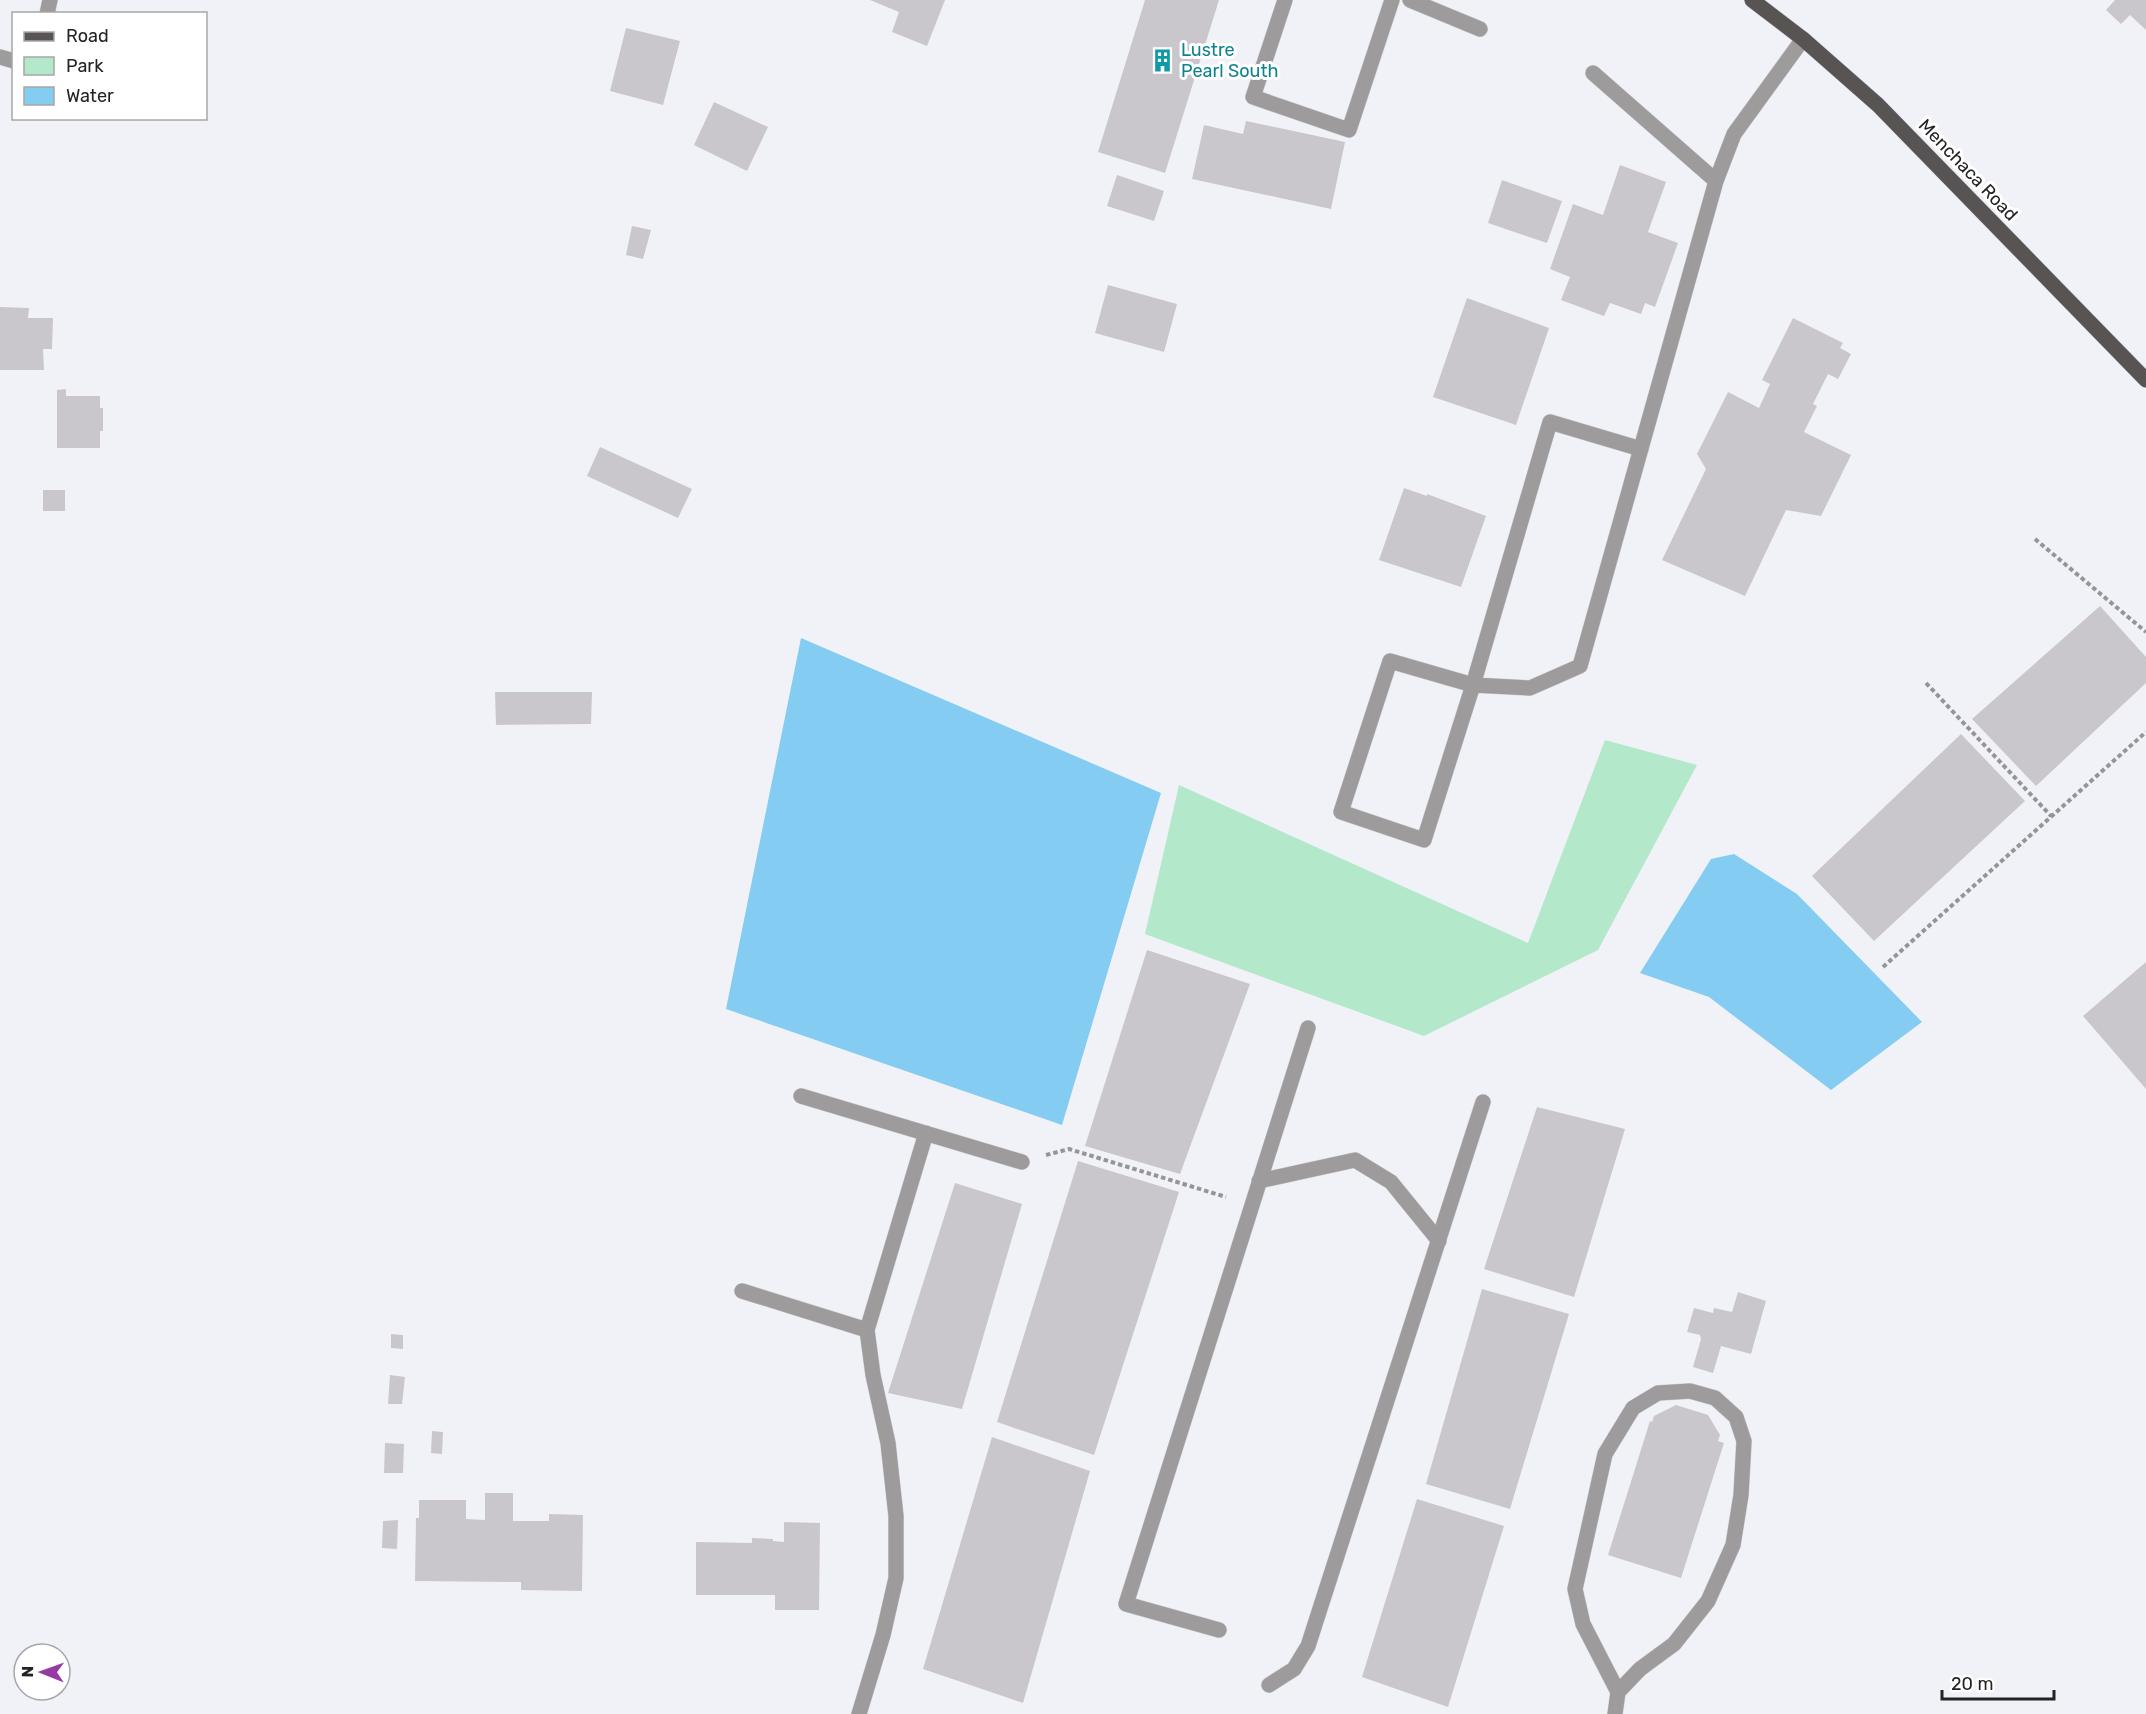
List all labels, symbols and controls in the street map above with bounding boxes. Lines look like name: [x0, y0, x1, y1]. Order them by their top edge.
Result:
legend: [12, 12, 207, 120]
text: Road: [66, 25, 109, 47]
place label: Lustre Pearl South: [1181, 39, 1278, 82]
building icon: Lustre Pearl South: [1150, 47, 1176, 73]
text: Park: [66, 55, 104, 77]
text: Water: [66, 85, 114, 107]
street label: Menchaca Road: [1914, 115, 2022, 225]
north arrow: [12, 1642, 72, 1702]
scale bar: [1942, 1663, 2054, 1701]
text: N: [18, 1666, 37, 1678]
text: 20 m: [1951, 1673, 1993, 1695]

